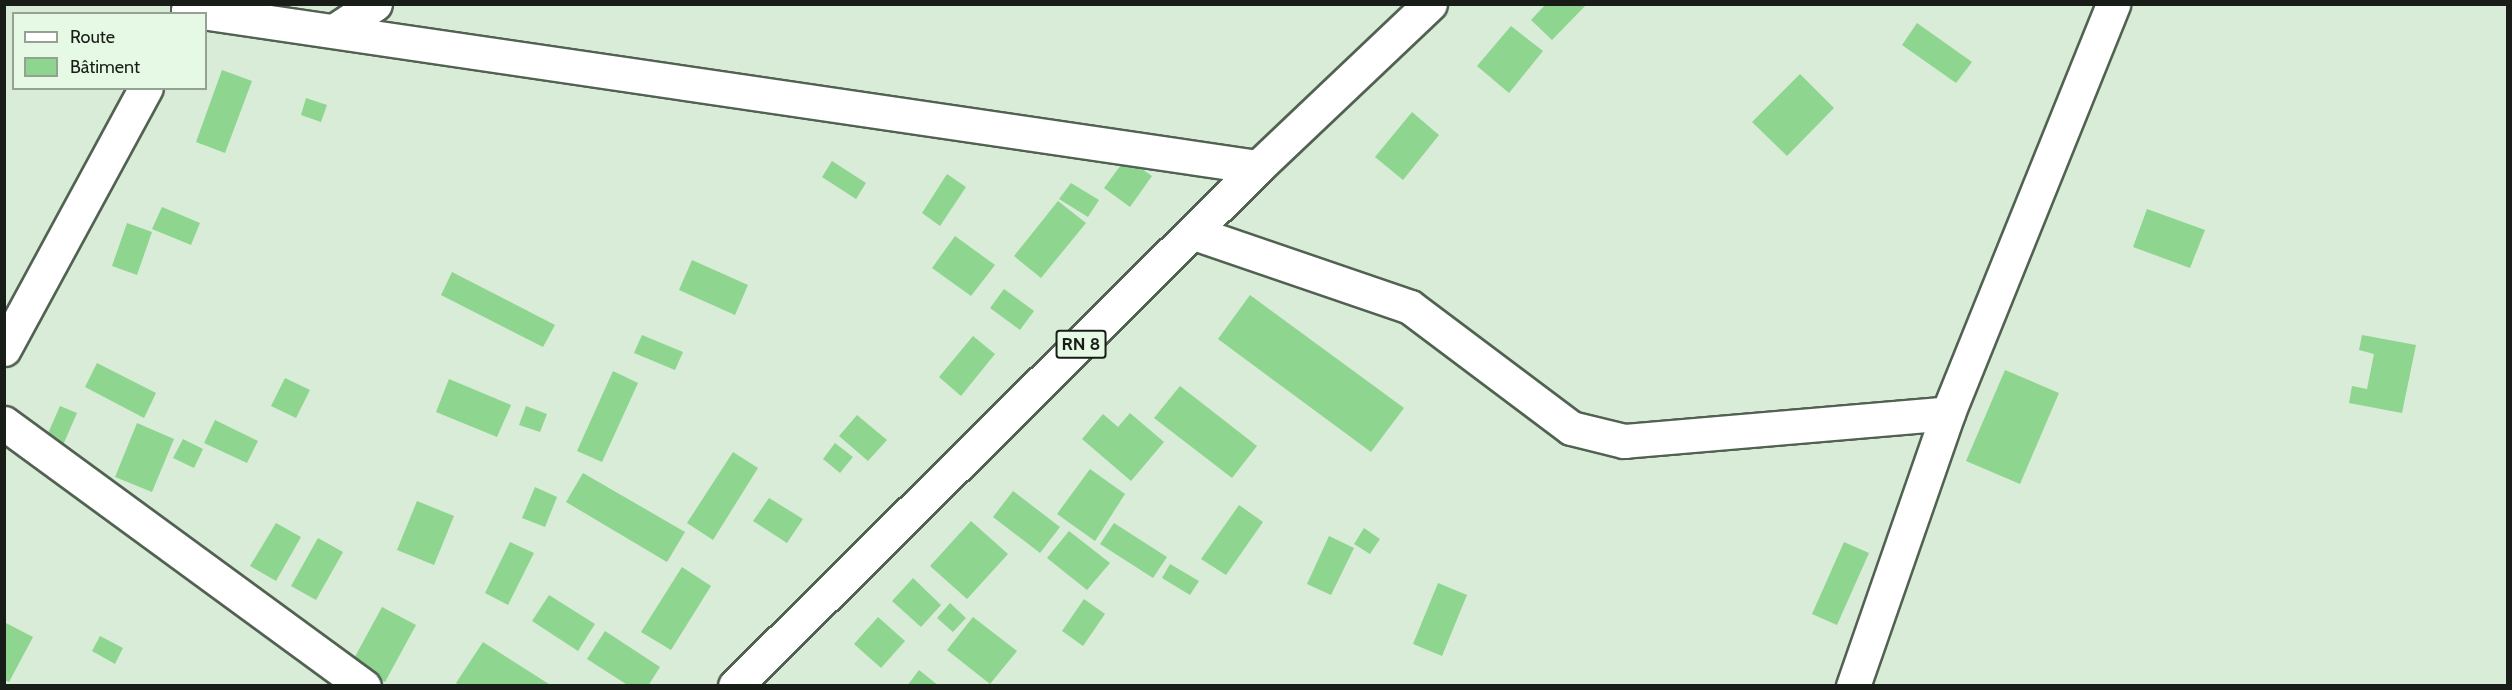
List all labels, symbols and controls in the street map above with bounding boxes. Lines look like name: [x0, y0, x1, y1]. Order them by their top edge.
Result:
legend: [12, 12, 207, 90]
text: Route: [70, 26, 115, 48]
text: Bâtiment: [70, 56, 140, 78]
road number: RN 8: [1056, 329, 1106, 359]

